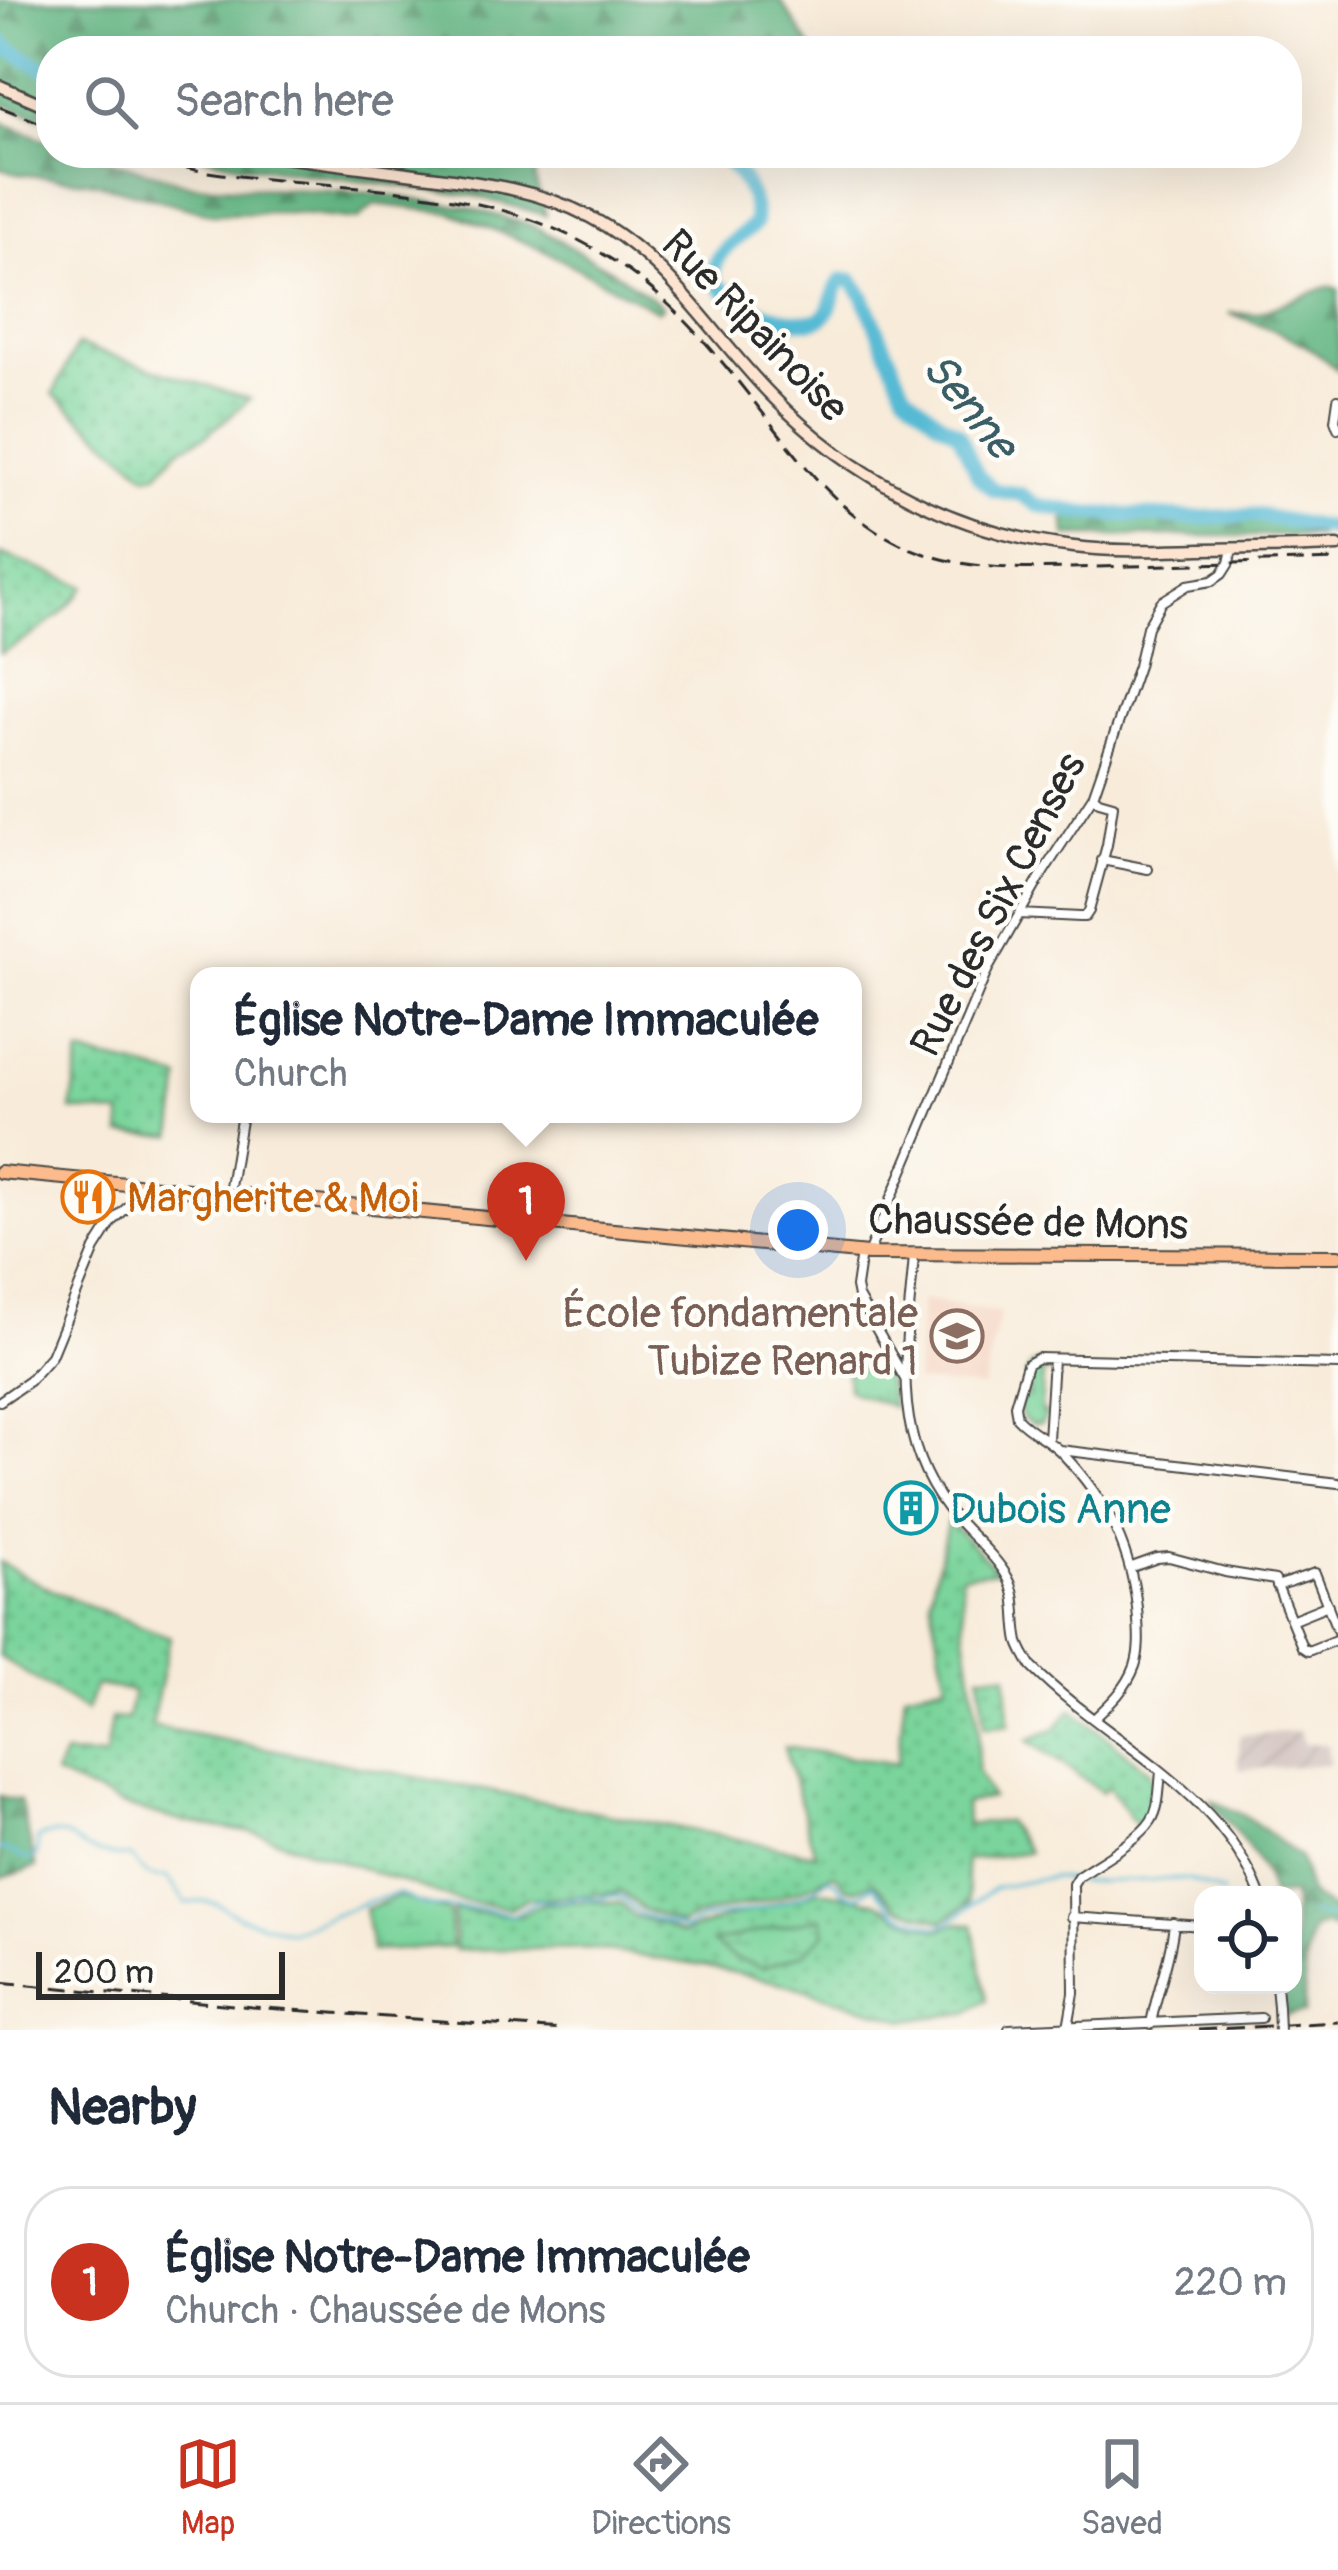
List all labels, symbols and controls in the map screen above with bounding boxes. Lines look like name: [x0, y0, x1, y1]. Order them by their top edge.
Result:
search box: [36, 36, 1302, 168]
icon: search: [78, 69, 144, 135]
text: Search here: [174, 74, 394, 130]
street label: Rue Ripainoise: [650, 219, 859, 434]
water label: Senne: [910, 342, 1032, 474]
street label: Rue des Six Censes: [900, 744, 1098, 1065]
popup: [190, 967, 862, 1123]
text: Église Notre-Dame Immaculée: [234, 993, 818, 1049]
text: Church: [234, 1049, 348, 1098]
pin: 1: [487, 1162, 565, 1261]
restaurant icon: Margherite & Moi: [60, 1169, 116, 1225]
place label: Margherite & Moi: [127, 1173, 419, 1225]
street label: Chaussée de Mons: [868, 1194, 1189, 1252]
your location: [768, 1200, 828, 1260]
place label: École fondamentale Tubize Renard 1: [563, 1288, 918, 1388]
school or university icon: École fondamentale Tubize Renard 1: [929, 1308, 985, 1364]
building icon: Dubois Anne: [883, 1480, 939, 1536]
place label: Dubois Anne: [950, 1484, 1171, 1536]
map controls: [1194, 1886, 1302, 1994]
button: locate: [1194, 1886, 1302, 1994]
scale bar: [36, 1946, 285, 1999]
text: 200 m: [54, 1952, 154, 1993]
text: Nearby: [48, 2076, 196, 2140]
text: Église Notre-Dame Immaculée: [165, 2230, 750, 2286]
text: 1: [82, 2258, 98, 2307]
text: 220 m: [1174, 2258, 1287, 2307]
text: Church · Chaussée de Mons: [165, 2286, 606, 2335]
tab: Map: [175, 2431, 241, 2544]
tab: Directions: [591, 2431, 731, 2544]
tab: Saved: [1081, 2431, 1163, 2544]

